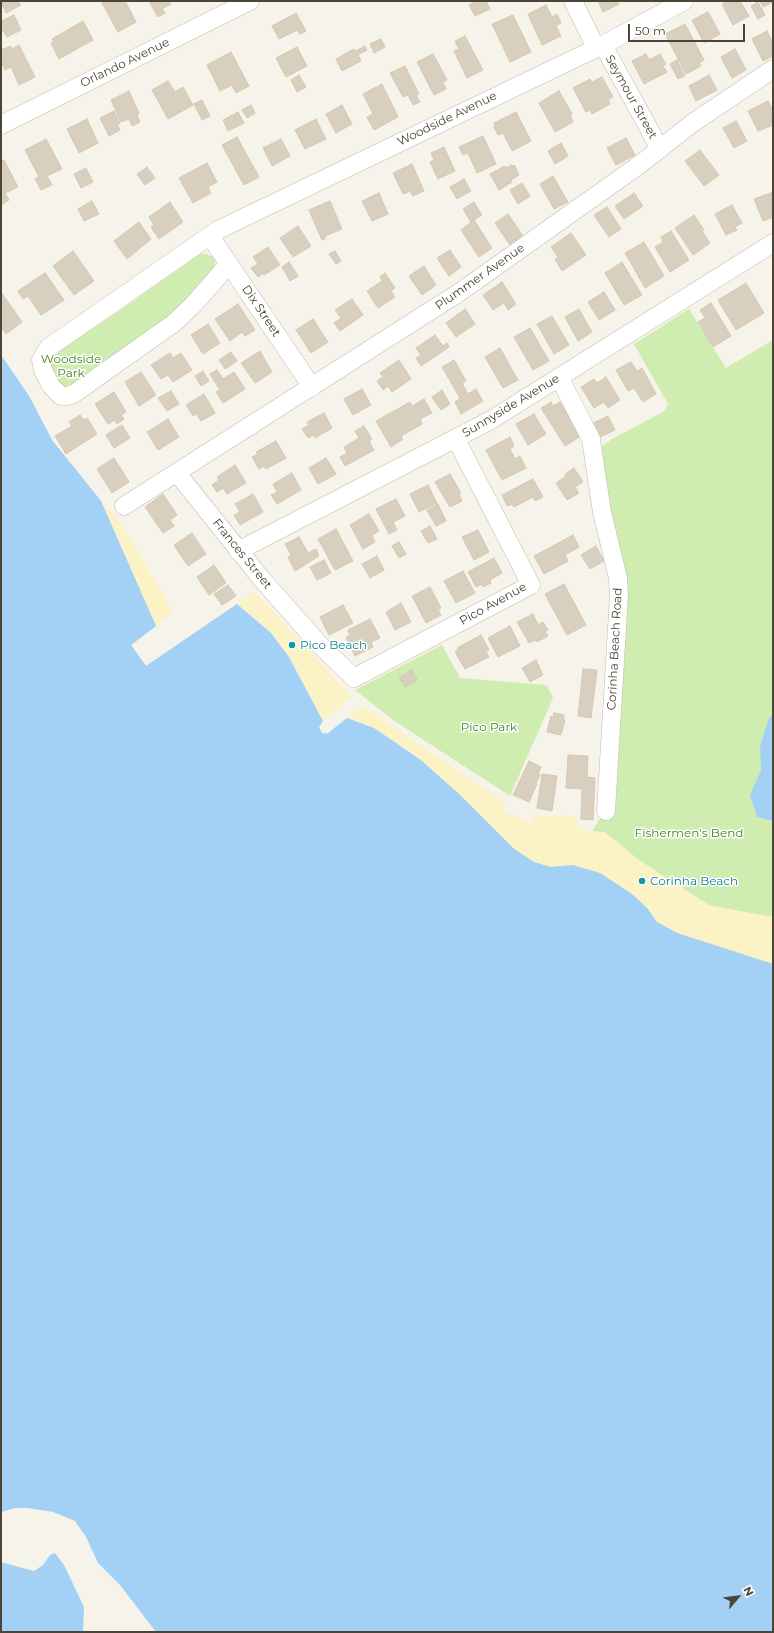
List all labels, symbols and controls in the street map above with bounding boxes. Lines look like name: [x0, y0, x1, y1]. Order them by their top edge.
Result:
scale bar: [630, 16, 747, 42]
text: 50 m: [635, 23, 666, 38]
street label: Orlando Avenue: [78, 35, 172, 91]
street label: Seymour Street: [602, 53, 660, 141]
street label: Woodside Avenue: [395, 89, 499, 149]
street label: Plummer Avenue: [433, 241, 527, 313]
street label: Dix Street: [239, 283, 283, 339]
park label: Woodside Park: [41, 352, 101, 380]
street label: Sunnyside Avenue: [460, 371, 562, 441]
street label: Frances Street: [209, 516, 275, 592]
street label: Pico Avenue: [457, 580, 529, 628]
street label: Corinha Beach Road: [605, 587, 625, 711]
place label: Pico Beach: [300, 638, 367, 652]
marker: Pico Beach: [287, 640, 297, 650]
park label: Pico Park: [461, 720, 517, 734]
park label: Fishermen's Bend: [635, 826, 743, 840]
place label: Corinha Beach: [650, 874, 738, 888]
marker: Corinha Beach: [637, 876, 647, 886]
north arrow: [718, 1577, 758, 1617]
text: N: [740, 1584, 757, 1599]

